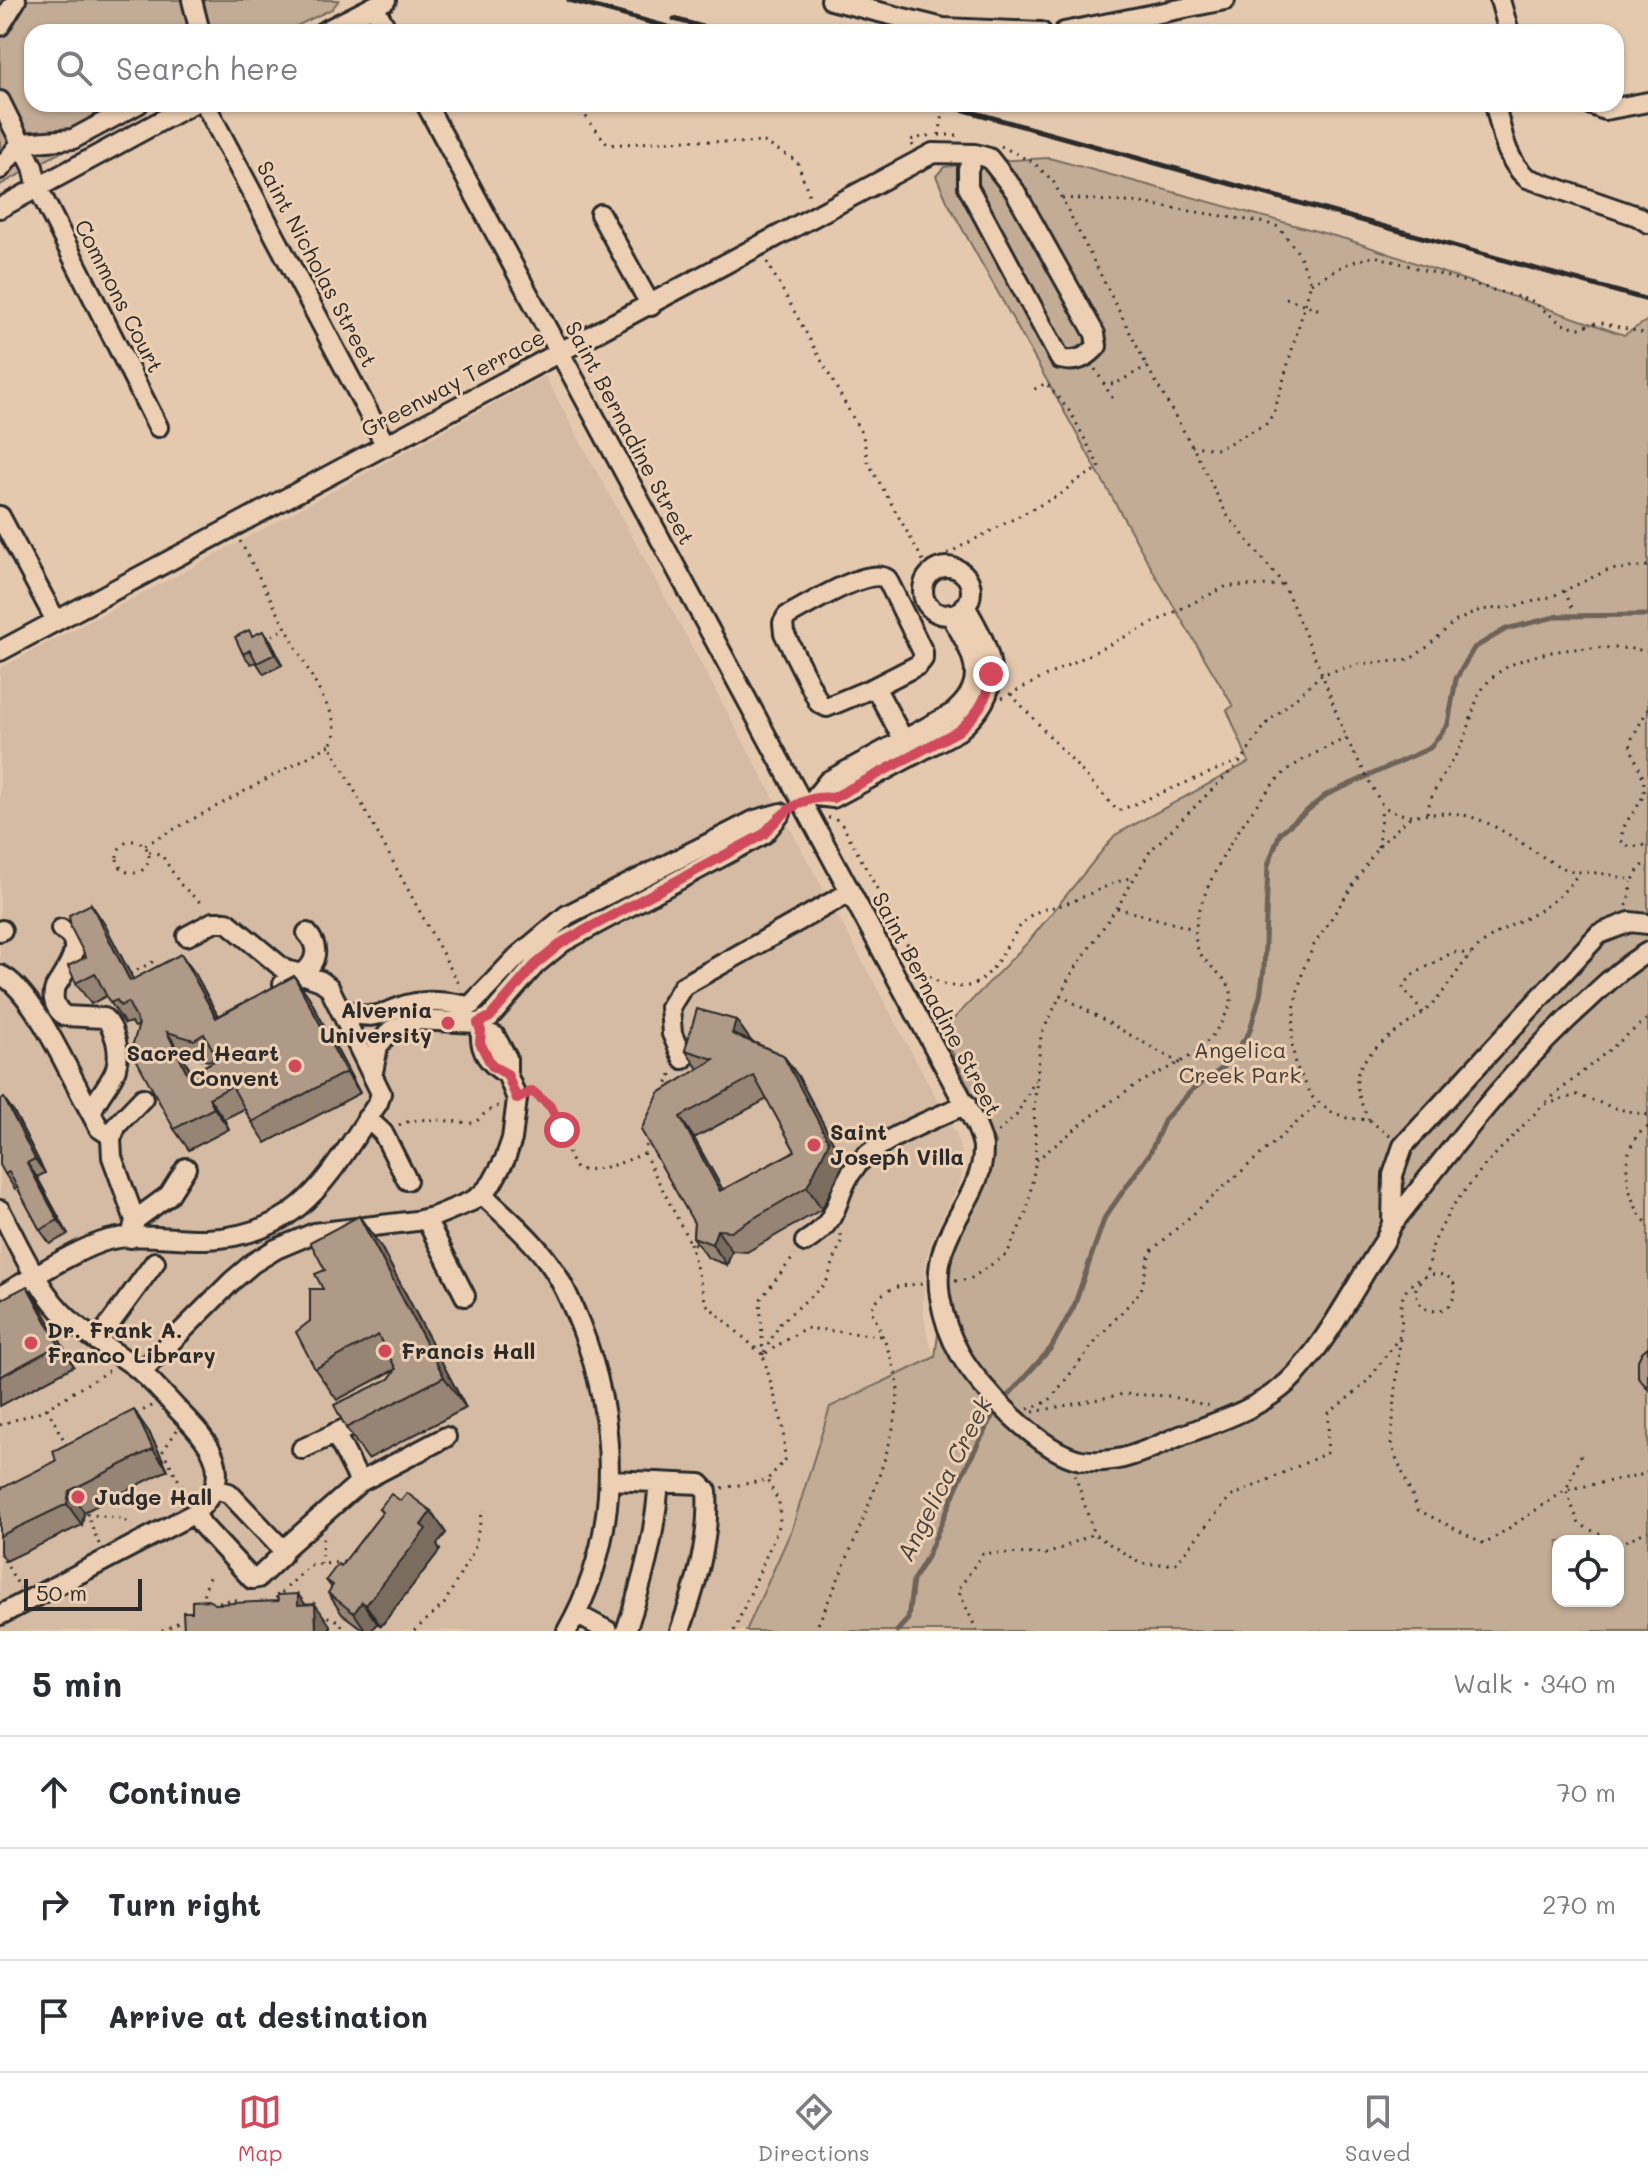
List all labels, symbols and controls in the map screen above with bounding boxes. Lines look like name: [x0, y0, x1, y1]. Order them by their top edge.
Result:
search box: [24, 24, 1624, 112]
icon: search: [52, 46, 96, 90]
text: Search here: [116, 48, 299, 88]
street label: Saint Nicholas Street: [251, 155, 384, 372]
street label: Commons Court: [68, 214, 171, 377]
street label: Saint Bernadine Street: [559, 316, 702, 550]
street label: Greenway Terrace: [356, 322, 550, 443]
route end: [973, 656, 1009, 692]
street label: Saint Bernadine Street: [866, 887, 1009, 1121]
place label: Alvernia University: [320, 995, 432, 1049]
marker: Alvernia University: [439, 1014, 457, 1032]
park label: Angelica Creek Park: [1179, 1035, 1301, 1089]
place label: Sacred Heart Convent: [127, 1038, 279, 1092]
marker: Sacred Heart Convent: [286, 1057, 304, 1075]
route start: [544, 1112, 580, 1148]
place label: Saint Joseph Villa: [830, 1117, 964, 1171]
marker: Saint Joseph Villa: [805, 1136, 823, 1154]
place label: Dr. Frank A. Franco Library: [47, 1315, 216, 1369]
marker: Dr. Frank A. Franco Library: [22, 1334, 40, 1352]
place label: Francis Hall: [401, 1336, 535, 1365]
marker: Francis Hall: [376, 1342, 394, 1360]
water label: Angelica Creek: [889, 1390, 999, 1566]
place label: Judge Hall: [94, 1482, 212, 1511]
marker: Judge Hall: [69, 1488, 87, 1506]
map controls: [1552, 1535, 1624, 1607]
button: locate: [1552, 1535, 1624, 1607]
scale bar: [24, 1575, 142, 1611]
text: 50 m: [36, 1578, 87, 1607]
text: 5 min: [32, 1661, 122, 1706]
text: Walk · 340 m: [1453, 1666, 1616, 1700]
icon: ahead: [32, 1770, 76, 1814]
text: Continue: [108, 1772, 241, 1812]
text: 70 m: [1556, 1775, 1616, 1809]
icon: right: [32, 1882, 76, 1926]
text: Turn right: [108, 1884, 261, 1924]
text: 270 m: [1542, 1887, 1616, 1921]
icon: arrive: [32, 1994, 76, 2038]
text: Arrive at destination: [108, 1996, 428, 2036]
tab: Map: [238, 2090, 283, 2167]
tab: Directions: [758, 2090, 870, 2167]
tab: Saved: [1345, 2090, 1410, 2167]

